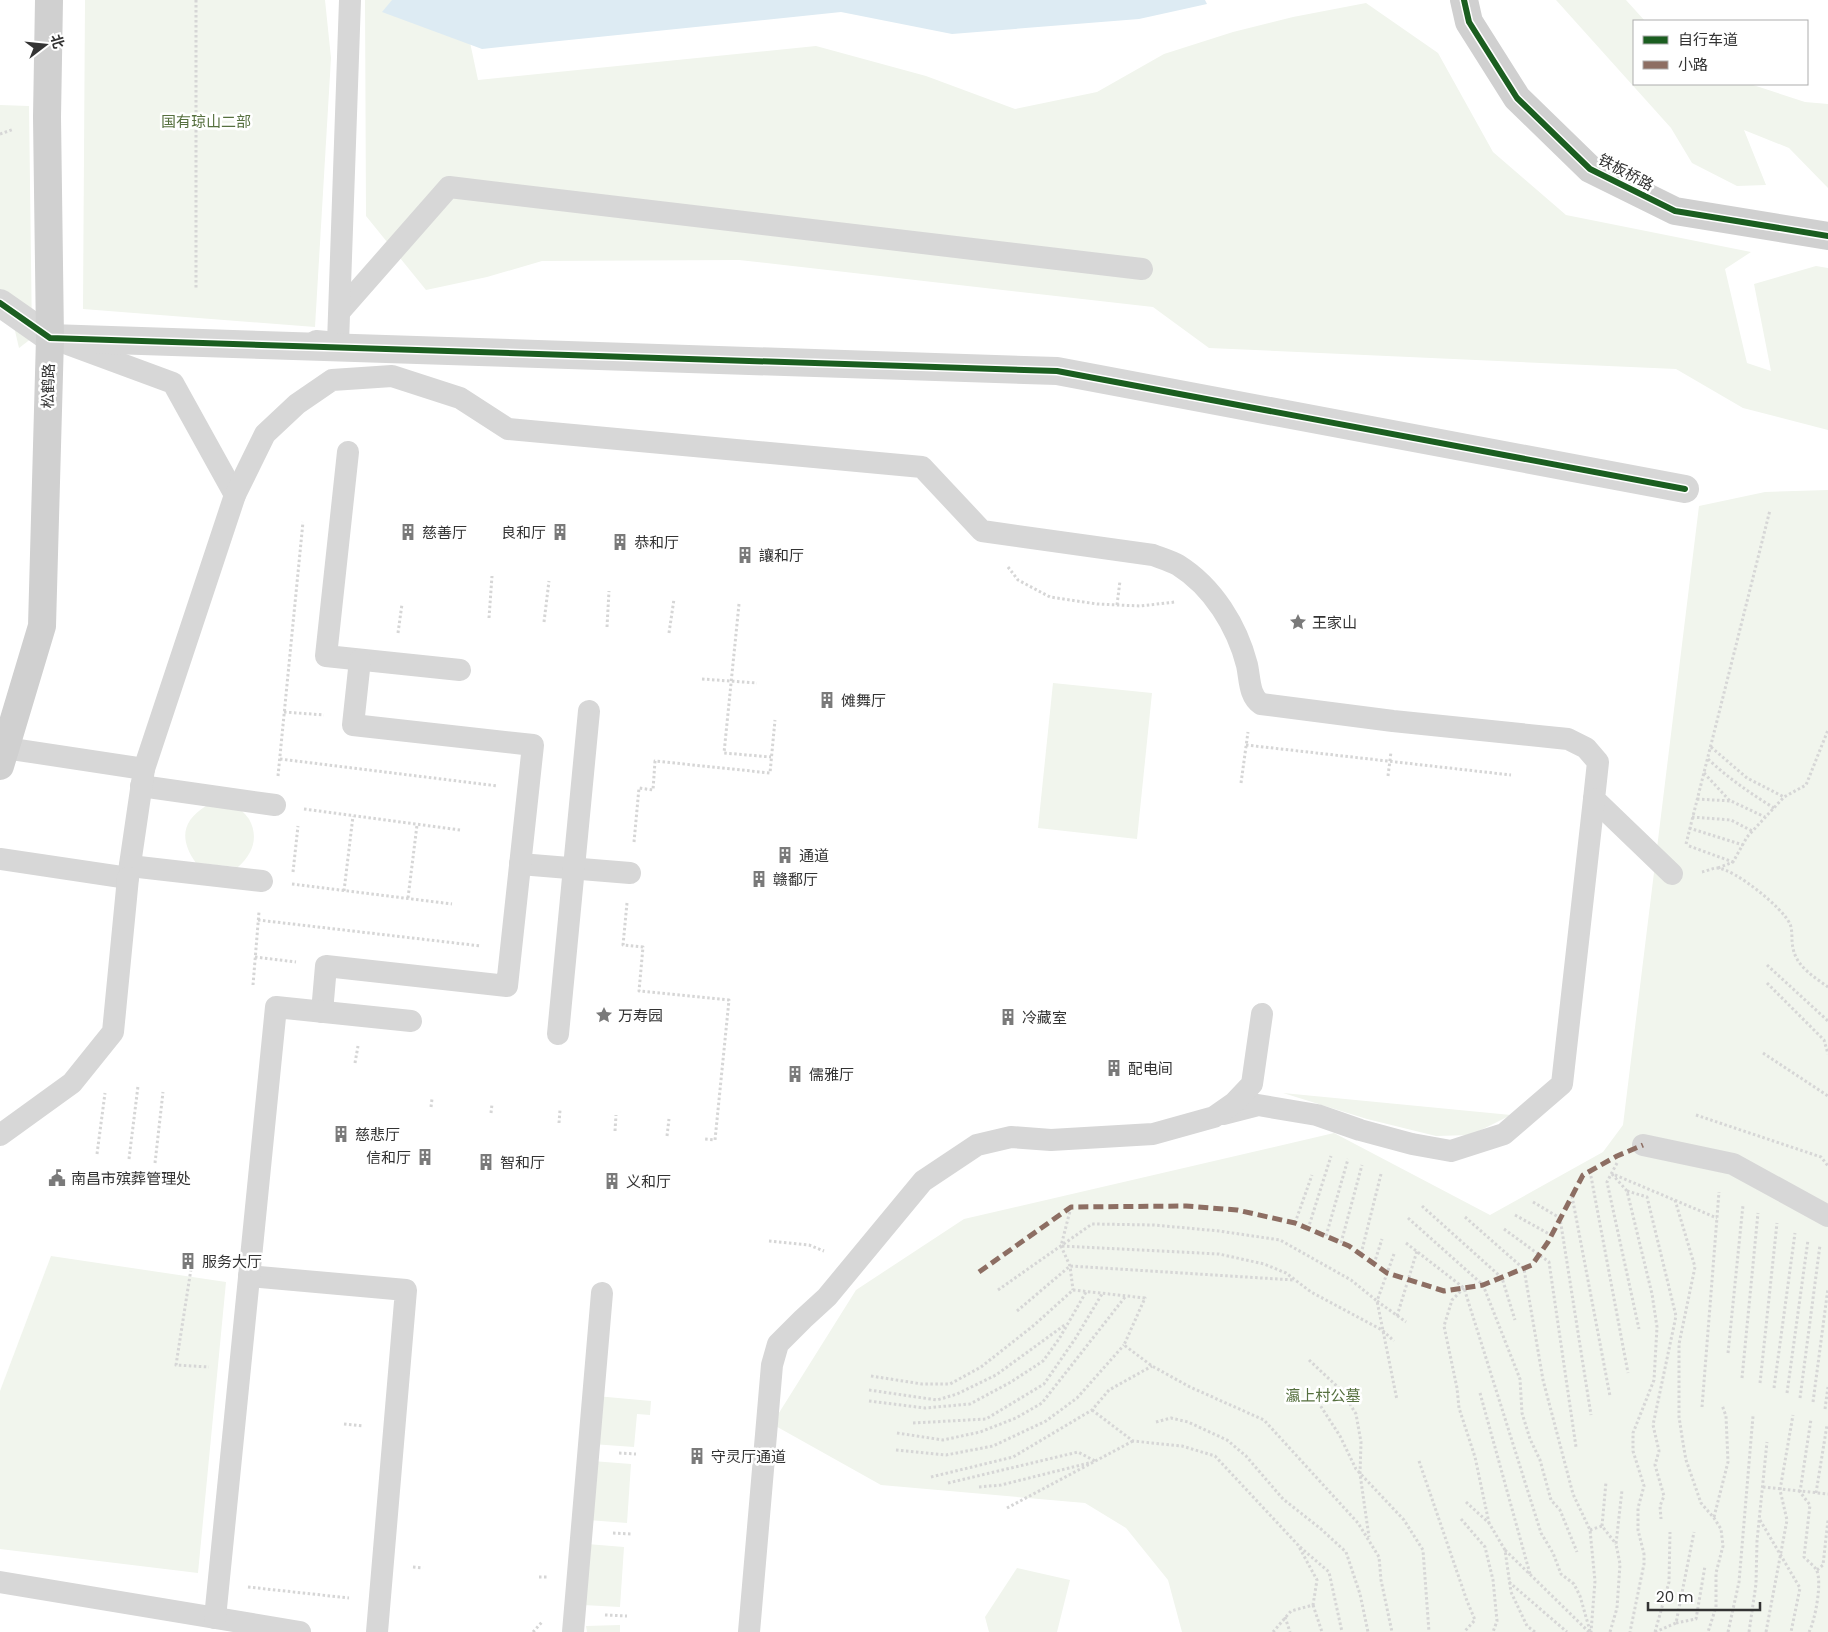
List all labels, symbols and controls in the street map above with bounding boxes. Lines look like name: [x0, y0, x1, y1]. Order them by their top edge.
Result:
north arrow: [20, 20, 70, 70]
legend: [1633, 20, 1808, 85]
text: 自行车道: [1678, 29, 1738, 50]
text: 北: [46, 32, 69, 51]
text: 小路: [1678, 54, 1708, 75]
park label: 国有琼山二部: [161, 111, 251, 132]
street label: 铁板桥路: [1595, 149, 1657, 195]
street label: 松鹤路: [37, 363, 59, 409]
building icon: 慈善厅: [398, 522, 418, 542]
place label: 慈善厅: [422, 522, 467, 543]
place label: 良和厅: [501, 522, 546, 543]
building icon: 良和厅: [550, 522, 570, 542]
building icon: 恭和厅: [610, 532, 630, 552]
place label: 恭和厅: [634, 532, 679, 553]
building icon: 讓和厅: [735, 545, 755, 565]
place label: 讓和厅: [759, 545, 804, 566]
place icon: 王家山: [1288, 612, 1308, 632]
place label: 王家山: [1312, 612, 1357, 633]
building icon: 傩舞厅: [817, 690, 837, 710]
place label: 傩舞厅: [841, 690, 886, 711]
building icon: 通道: [775, 845, 795, 865]
place label: 通道: [799, 845, 829, 866]
building icon: 赣鄱厅: [749, 869, 769, 889]
place label: 赣鄱厅: [773, 869, 818, 890]
place icon: 万寿园: [594, 1005, 614, 1025]
place label: 万寿园: [618, 1005, 663, 1026]
building icon: 冷藏室: [998, 1007, 1018, 1027]
place label: 冷藏室: [1022, 1007, 1067, 1028]
building icon: 配电间: [1104, 1058, 1124, 1078]
place label: 配电间: [1128, 1058, 1173, 1079]
building icon: 儒雅厅: [785, 1064, 805, 1084]
place label: 儒雅厅: [809, 1064, 854, 1085]
building icon: 慈悲厅: [331, 1124, 351, 1144]
place label: 慈悲厅: [355, 1124, 400, 1145]
place label: 信和厅: [366, 1147, 411, 1168]
building icon: 信和厅: [415, 1147, 435, 1167]
building icon: 智和厅: [476, 1152, 496, 1172]
place label: 智和厅: [500, 1152, 545, 1173]
public building icon: 南昌市殡葬管理处: [47, 1168, 67, 1188]
place label: 南昌市殡葬管理处: [71, 1168, 191, 1189]
building icon: 义和厅: [602, 1171, 622, 1191]
place label: 义和厅: [626, 1171, 671, 1192]
building icon: 服务大厅: [178, 1251, 198, 1271]
place label: 服务大厅: [202, 1251, 262, 1272]
park label: 瀛上村公墓: [1285, 1385, 1361, 1406]
building icon: 守灵厅通道: [687, 1446, 707, 1466]
place label: 守灵厅通道: [711, 1446, 786, 1467]
scale bar: [1648, 1580, 1760, 1612]
text: 20 m: [1656, 1586, 1694, 1607]

